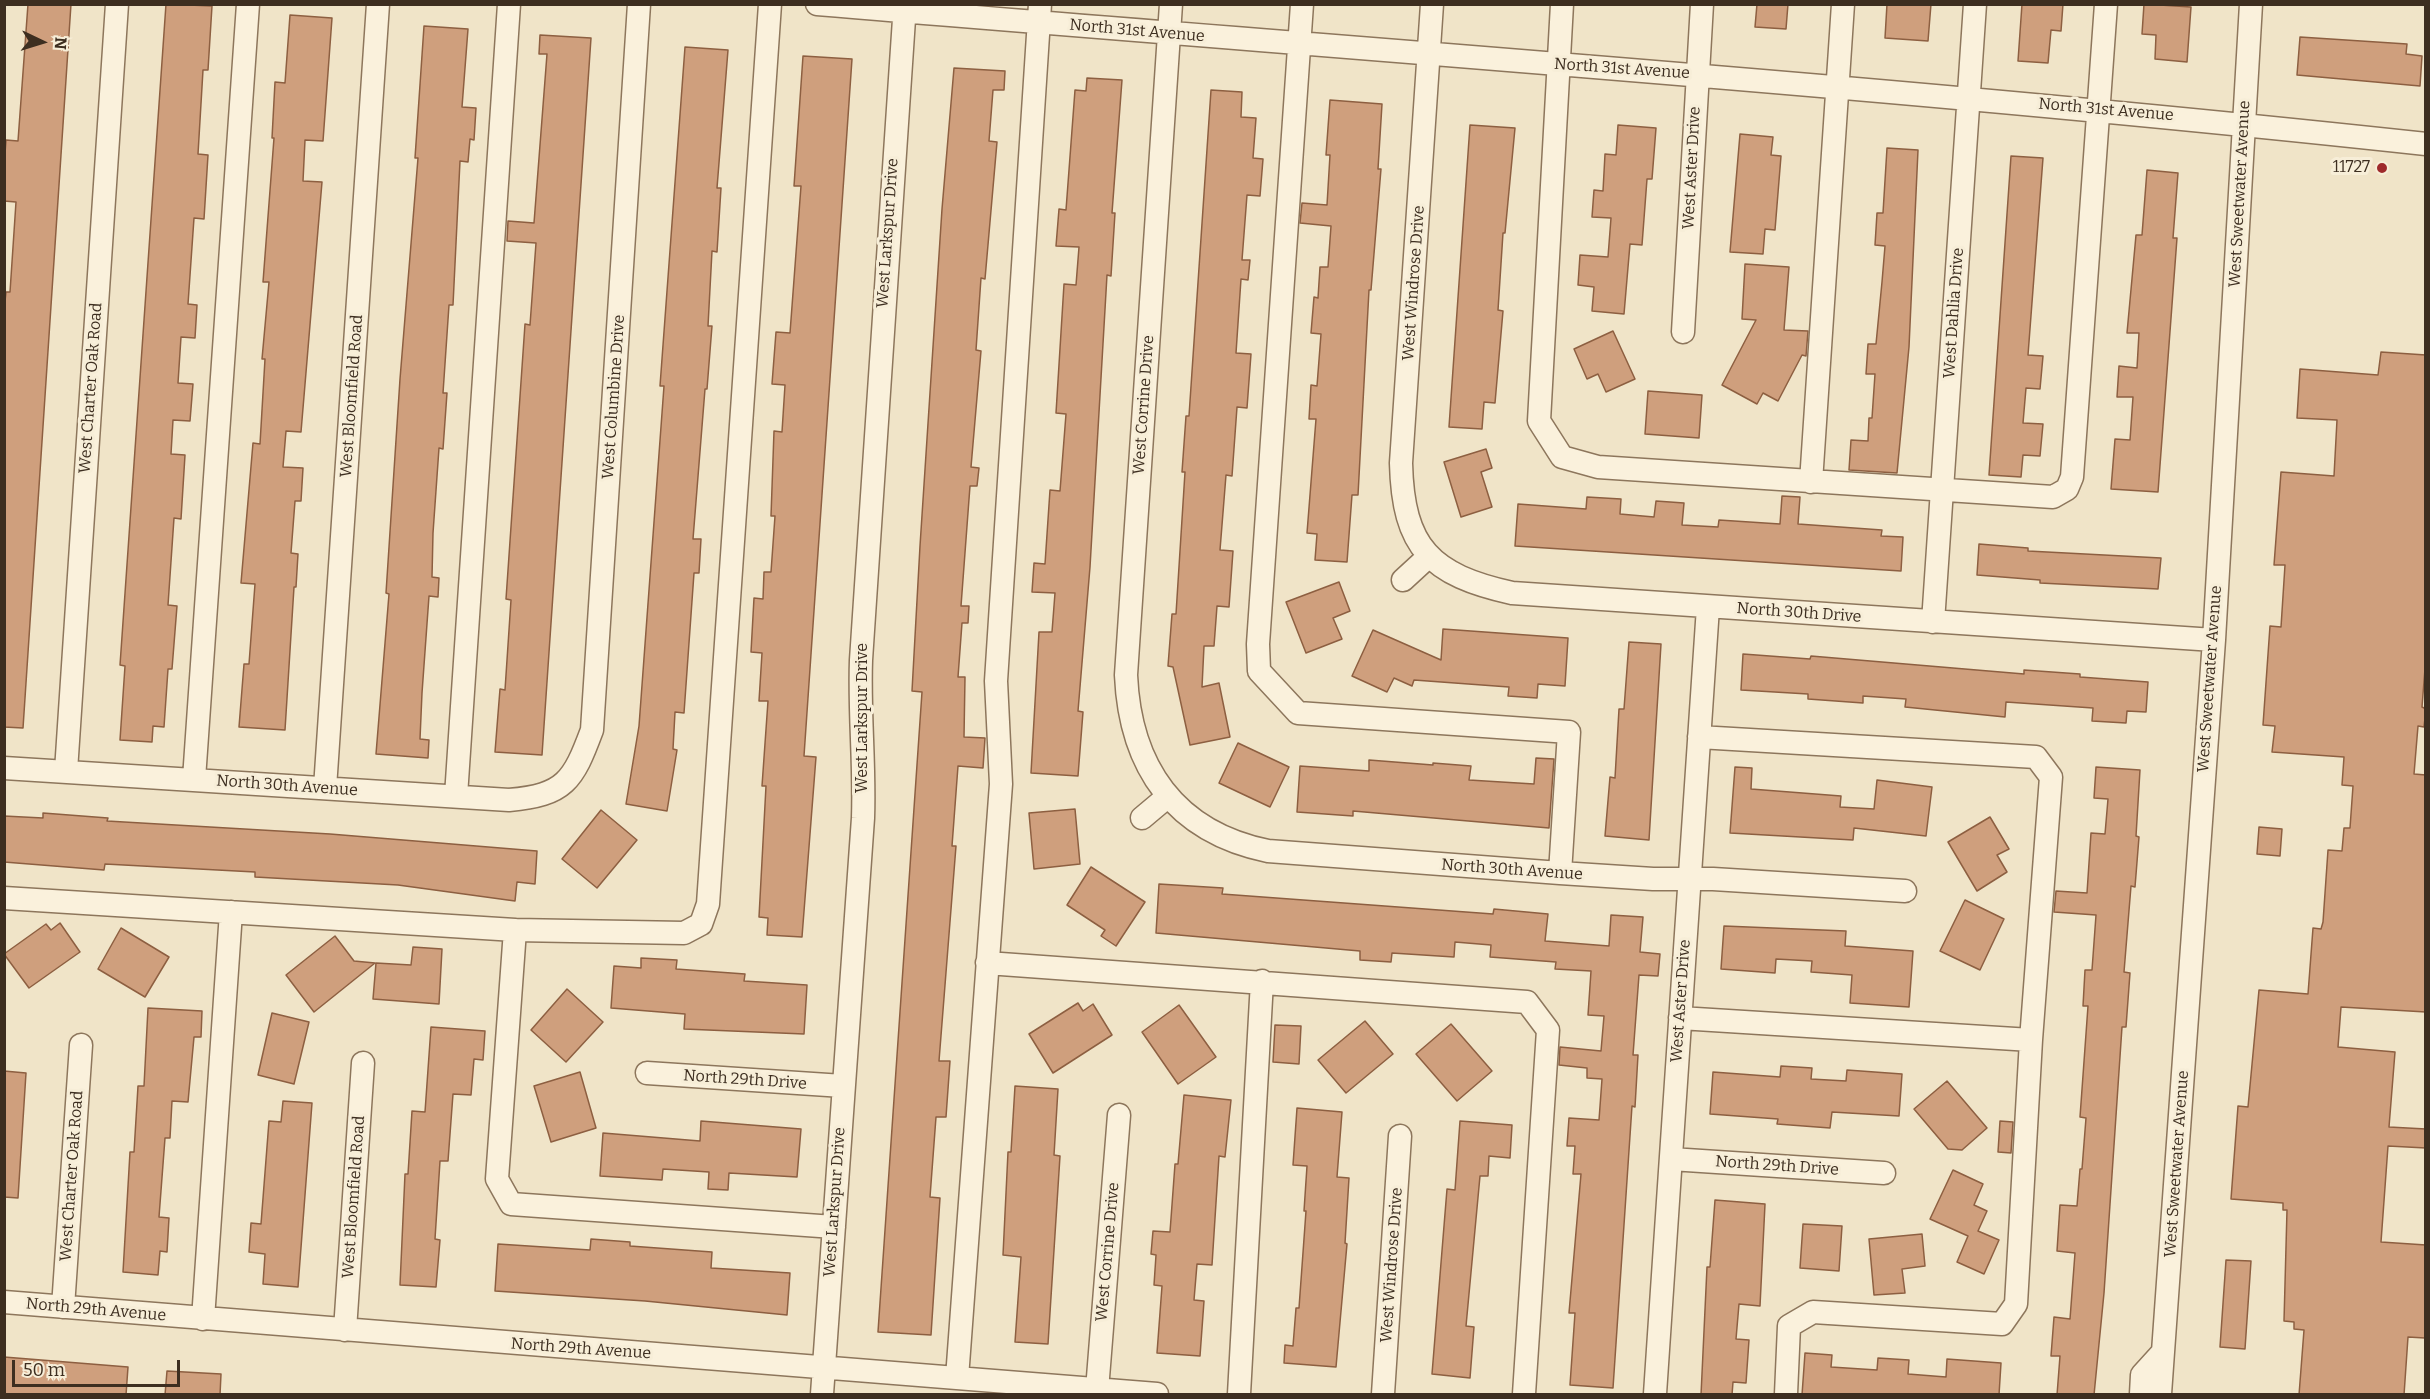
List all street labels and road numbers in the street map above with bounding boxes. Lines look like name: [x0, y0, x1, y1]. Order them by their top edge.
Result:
street label: North 31st Avenue: [1068, 16, 1206, 46]
street label: North 31st Avenue: [1554, 55, 1690, 83]
street label: North 31st Avenue: [2037, 95, 2175, 125]
street label: West Sweetwater Avenue: [2226, 100, 2254, 288]
street label: West Aster Drive: [1679, 106, 1705, 230]
street label: West Larkspur Drive: [873, 157, 903, 309]
street label: West Windrose Drive: [1399, 205, 1429, 361]
street label: West Dahlia Drive: [1940, 247, 1968, 379]
street label: West Charter Oak Road: [75, 302, 107, 474]
street label: West Bloomfield Road: [337, 314, 367, 478]
street label: West Columbine Drive: [599, 314, 629, 480]
street label: West Corrine Drive: [1130, 335, 1158, 475]
street label: West Sweetwater Avenue: [2194, 585, 2226, 773]
street label: North 30th Drive: [1736, 599, 1862, 627]
street label: West Larkspur Drive: [853, 643, 873, 793]
street label: North 30th Avenue: [216, 771, 358, 801]
street label: North 30th Avenue: [1441, 855, 1583, 885]
street label: West Aster Drive: [1667, 939, 1695, 1063]
street label: North 29th Drive: [683, 1066, 807, 1094]
street label: West Sweetwater Avenue: [2161, 1070, 2193, 1258]
street label: West Charter Oak Road: [56, 1090, 88, 1262]
street label: West Bloomfield Road: [339, 1115, 369, 1279]
street label: West Larkspur Drive: [820, 1126, 850, 1278]
street label: North 29th Drive: [1715, 1152, 1839, 1180]
street label: West Corrine Drive: [1092, 1182, 1124, 1322]
street label: West Windrose Drive: [1377, 1187, 1407, 1343]
street label: North 29th Avenue: [25, 1294, 167, 1326]
street label: North 29th Avenue: [510, 1335, 652, 1363]

